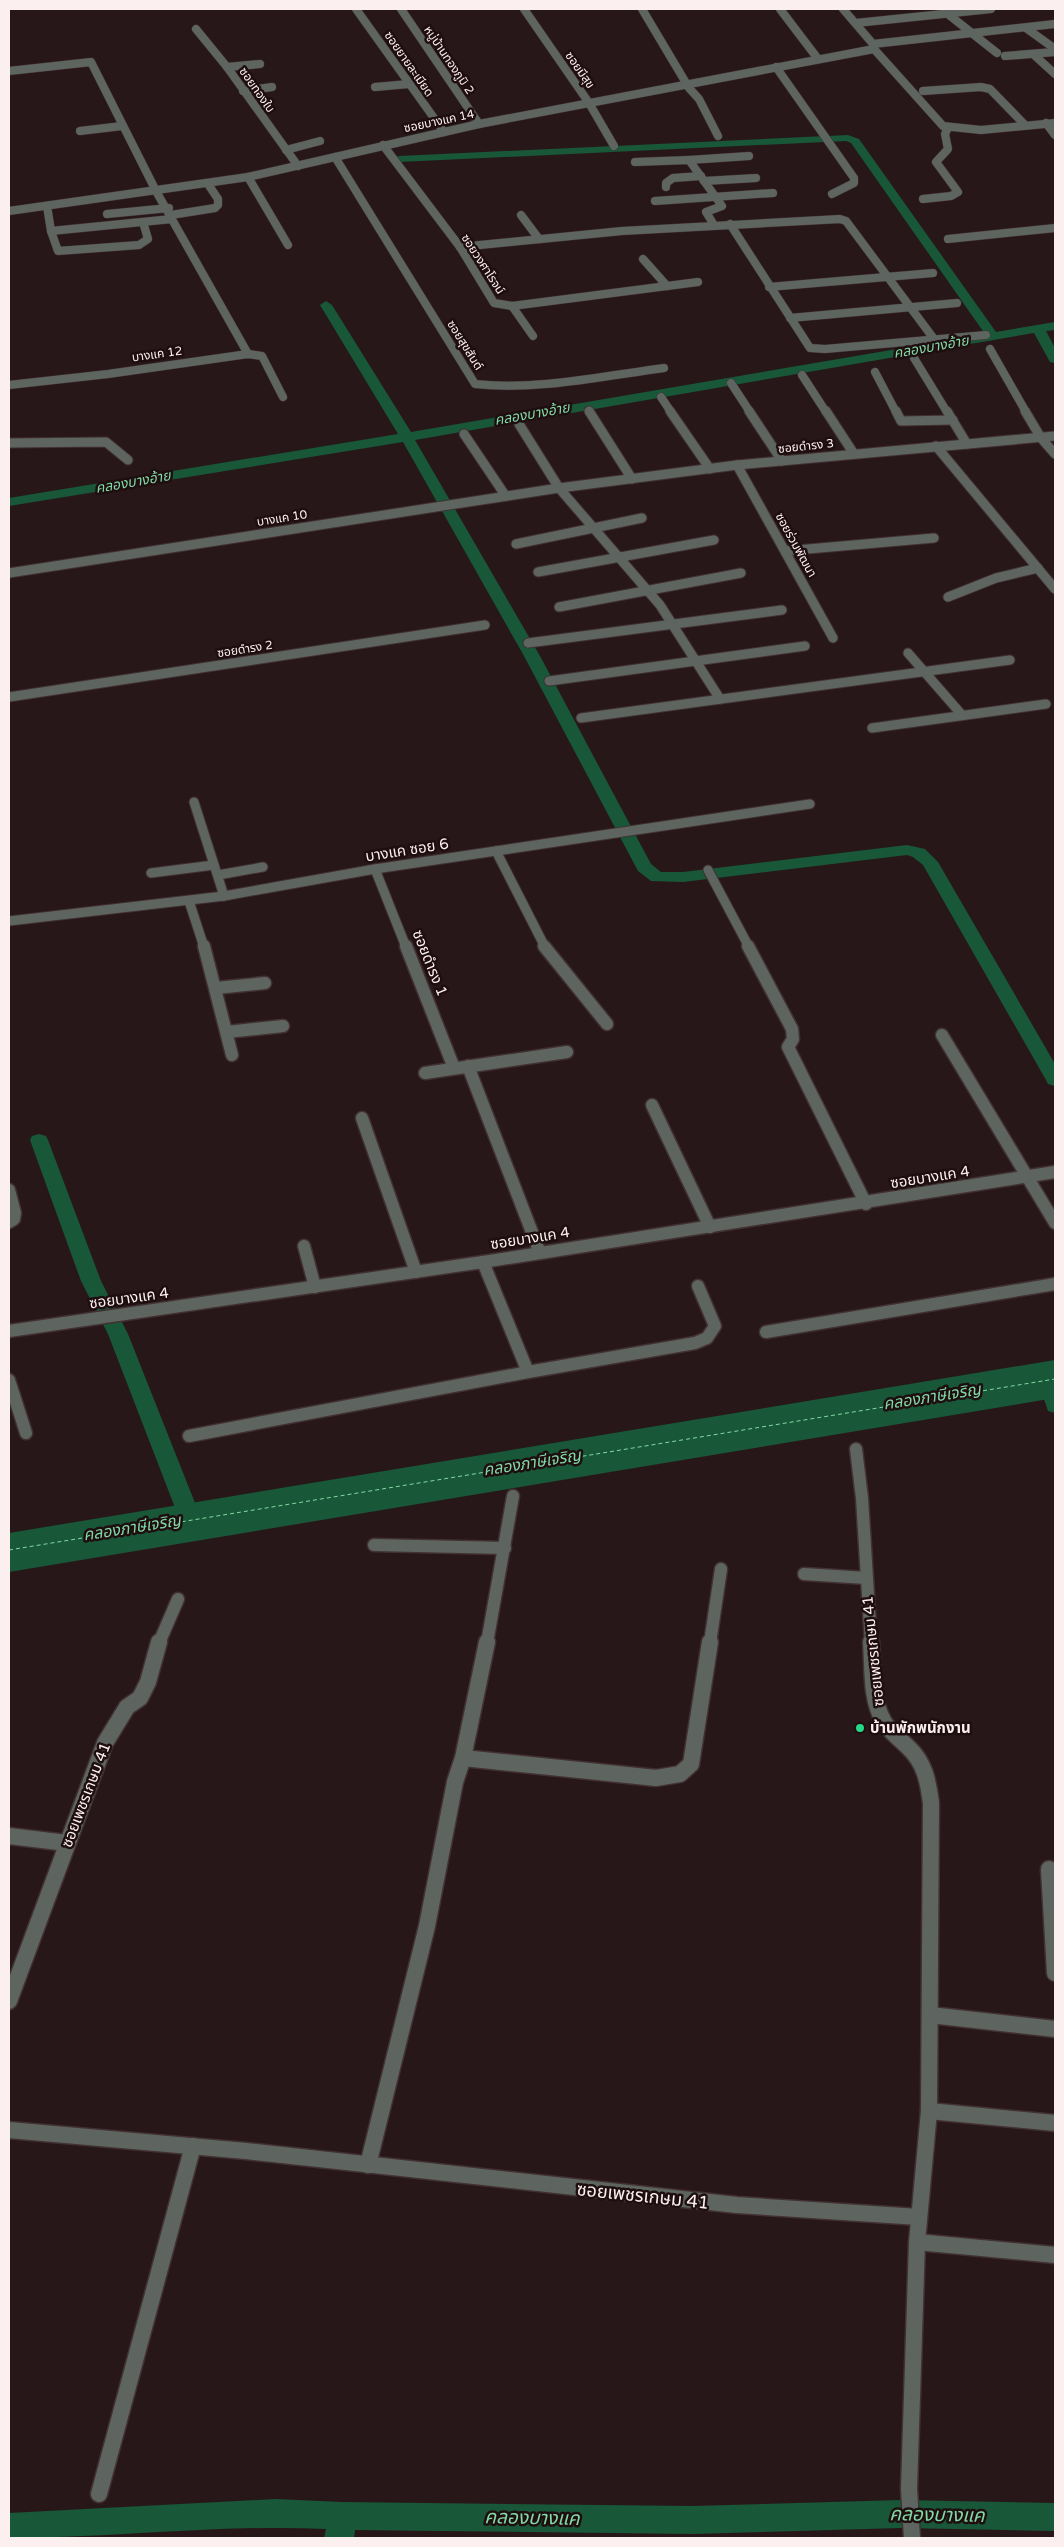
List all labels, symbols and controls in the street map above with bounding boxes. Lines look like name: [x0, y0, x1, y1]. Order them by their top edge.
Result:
street label: หมู่บ้านทองภูมิ 2: [421, 23, 477, 97]
street label: ซอยยายละเมียด: [381, 29, 437, 99]
street label: ซอยมีสุข: [562, 49, 598, 91]
street label: ซอยทองใบ: [236, 65, 278, 115]
street label: ซอยบางแค 14: [403, 107, 476, 135]
street label: ซอยวงศาโรจน์: [458, 231, 508, 297]
street label: ซอยสุขสันต์: [444, 318, 486, 372]
water label: คลองบางอ้าย: [892, 332, 971, 362]
street label: บางแค 12: [131, 344, 183, 364]
water label: คลองบางอ้าย: [493, 399, 572, 429]
street label: ซอยดำรง 3: [777, 436, 835, 456]
water label: คลองบางอ้าย: [94, 467, 173, 497]
street label: บางแค 10: [256, 507, 309, 529]
street label: ซอยร่วมพัฒนา: [773, 510, 819, 580]
street label: ซอยดำรง 2: [216, 638, 274, 660]
street label: บางแค ซอย 6: [364, 835, 450, 865]
street label: ซอยดำรง 1: [409, 927, 451, 999]
street label: ซอยบางแค 4: [889, 1162, 971, 1192]
street label: ซอยบางแค 4: [489, 1223, 571, 1253]
street label: ซอยบางแค 4: [88, 1284, 170, 1312]
water label: คลองภาษีเจริญ: [882, 1379, 984, 1415]
water label: คลองภาษีเจริญ: [482, 1445, 584, 1481]
water label: คลองภาษีเจริญ: [82, 1510, 184, 1546]
street label: ซอยเพชรเกษม 41: [858, 1595, 888, 1707]
place label: บ้านพักพนักงาน: [870, 1719, 971, 1737]
marker: บ้านพักพนักงาน: [854, 1722, 866, 1734]
street label: ซอยเพชรเกษม 41: [58, 1740, 114, 1850]
street label: ซอยเพชรเกษม 41: [576, 2178, 710, 2214]
water label: คลองบางแค: [889, 2503, 986, 2527]
water label: คลองบางแค: [484, 2506, 581, 2530]

